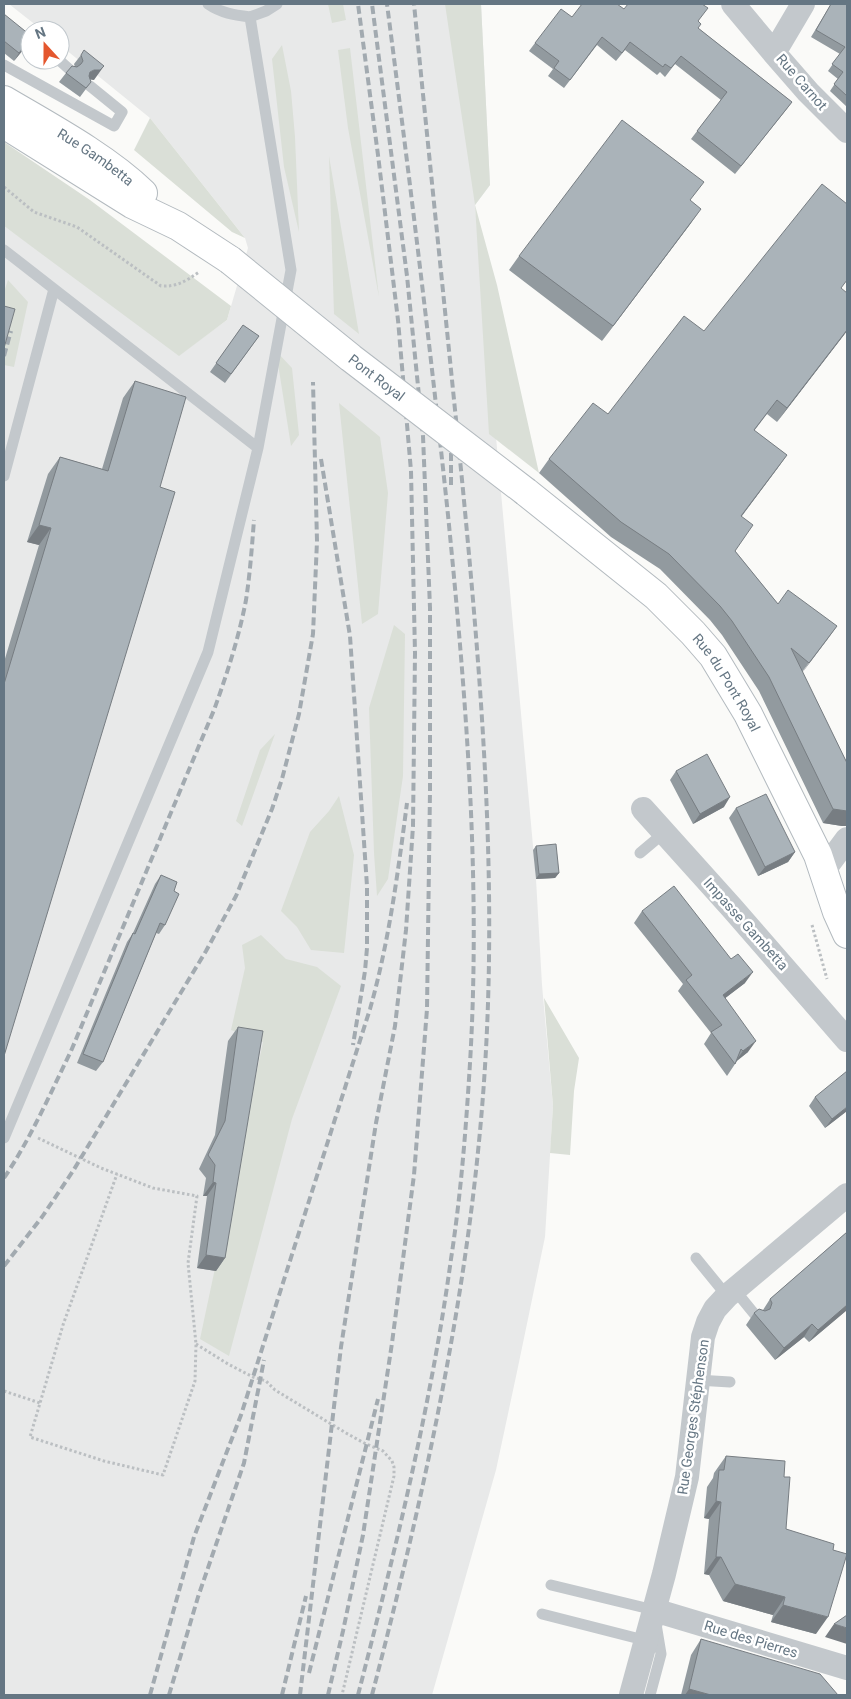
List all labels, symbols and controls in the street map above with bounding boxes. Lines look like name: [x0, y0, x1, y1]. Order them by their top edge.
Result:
north arrow: [20, 20, 70, 70]
text: N: [33, 24, 48, 42]
street label: Rue Carnot: [773, 51, 831, 114]
street label: Rue Gambetta: [55, 125, 137, 189]
street label: Pont Royal: [345, 351, 408, 404]
street label: Rue du Pont Royal: [689, 631, 763, 734]
street label: Impasse Gambetta: [700, 875, 792, 973]
street label: Rue Georges Stéphenson: [674, 1338, 712, 1496]
street label: Rue des Pierres: [702, 1617, 800, 1661]

